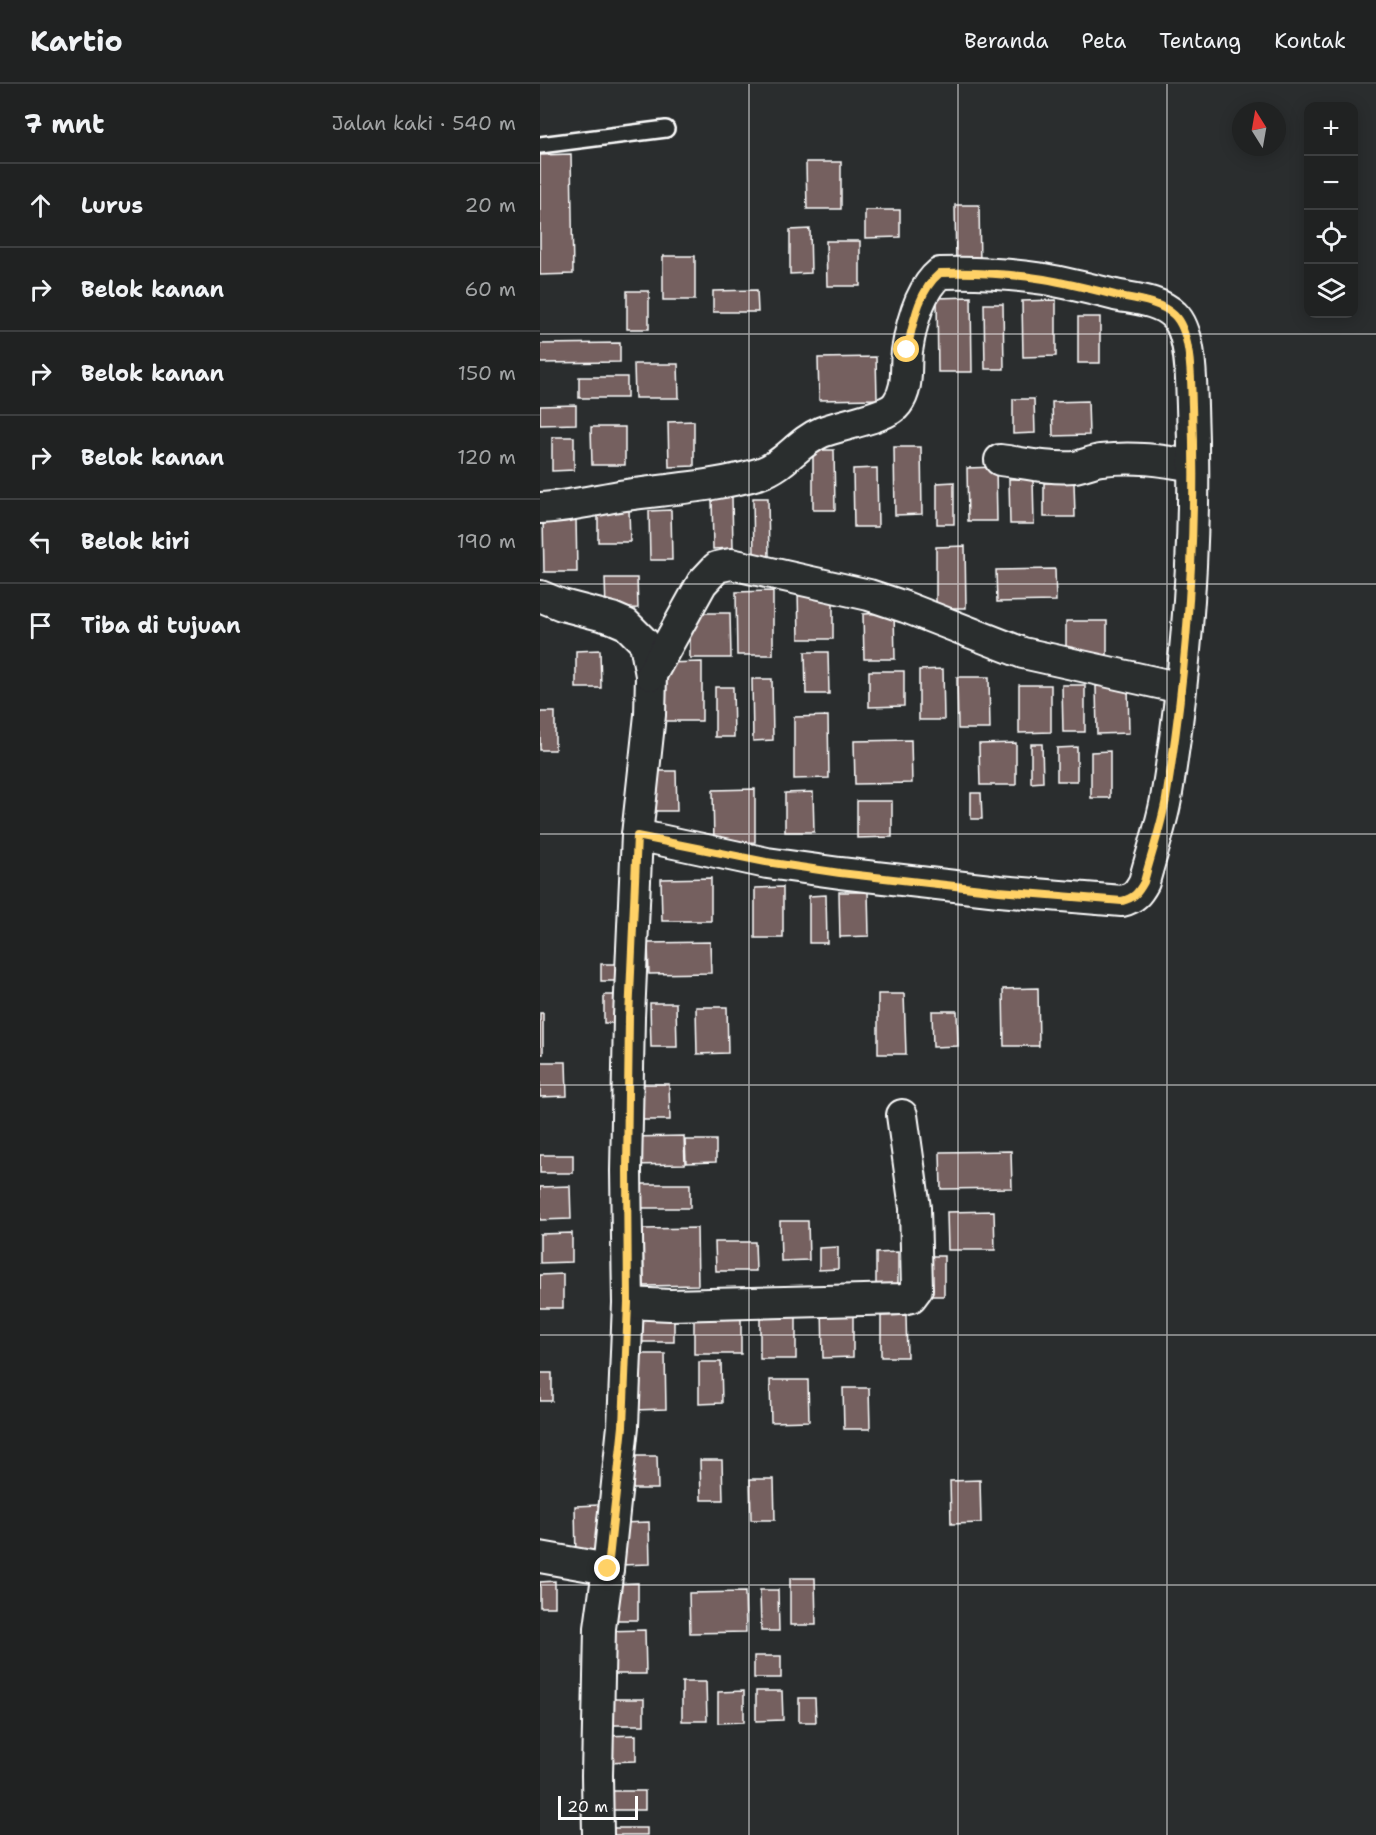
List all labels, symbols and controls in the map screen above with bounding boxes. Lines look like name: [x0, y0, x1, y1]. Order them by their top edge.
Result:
text: Kartio: [30, 22, 123, 60]
text: Beranda: [964, 27, 1049, 55]
text: Peta: [1082, 27, 1126, 55]
text: Tentang: [1159, 27, 1241, 55]
text: Kontak: [1274, 27, 1346, 55]
north arrow: [1232, 102, 1286, 156]
map controls: [1304, 102, 1358, 318]
button: +: [1304, 102, 1358, 156]
text: 7 mnt: [24, 106, 104, 141]
text: Jalan kaki · 540 m: [331, 110, 516, 136]
button: −: [1304, 156, 1358, 210]
icon: ahead: [24, 189, 57, 222]
text: Lurus: [81, 191, 143, 220]
text: 20 m: [465, 192, 516, 218]
button: locate: [1304, 210, 1358, 264]
button: layers: [1304, 264, 1358, 318]
icon: right: [24, 273, 57, 306]
text: Belok kanan: [81, 275, 224, 304]
text: 60 m: [464, 276, 516, 302]
route start: [893, 336, 919, 362]
icon: right: [24, 357, 57, 390]
text: Belok kanan: [81, 359, 224, 388]
text: 150 m: [458, 360, 516, 386]
icon: right: [24, 441, 57, 474]
text: Belok kanan: [81, 443, 224, 472]
text: 120 m: [457, 444, 516, 470]
icon: left: [24, 525, 57, 558]
text: Belok kiri: [81, 527, 190, 556]
text: 190 m: [457, 528, 516, 554]
icon: arrive: [24, 609, 57, 642]
text: Tiba di tujuan: [81, 611, 241, 640]
route end: [594, 1555, 620, 1581]
scale bar: [558, 1793, 638, 1820]
text: 20 m: [567, 1796, 608, 1817]

